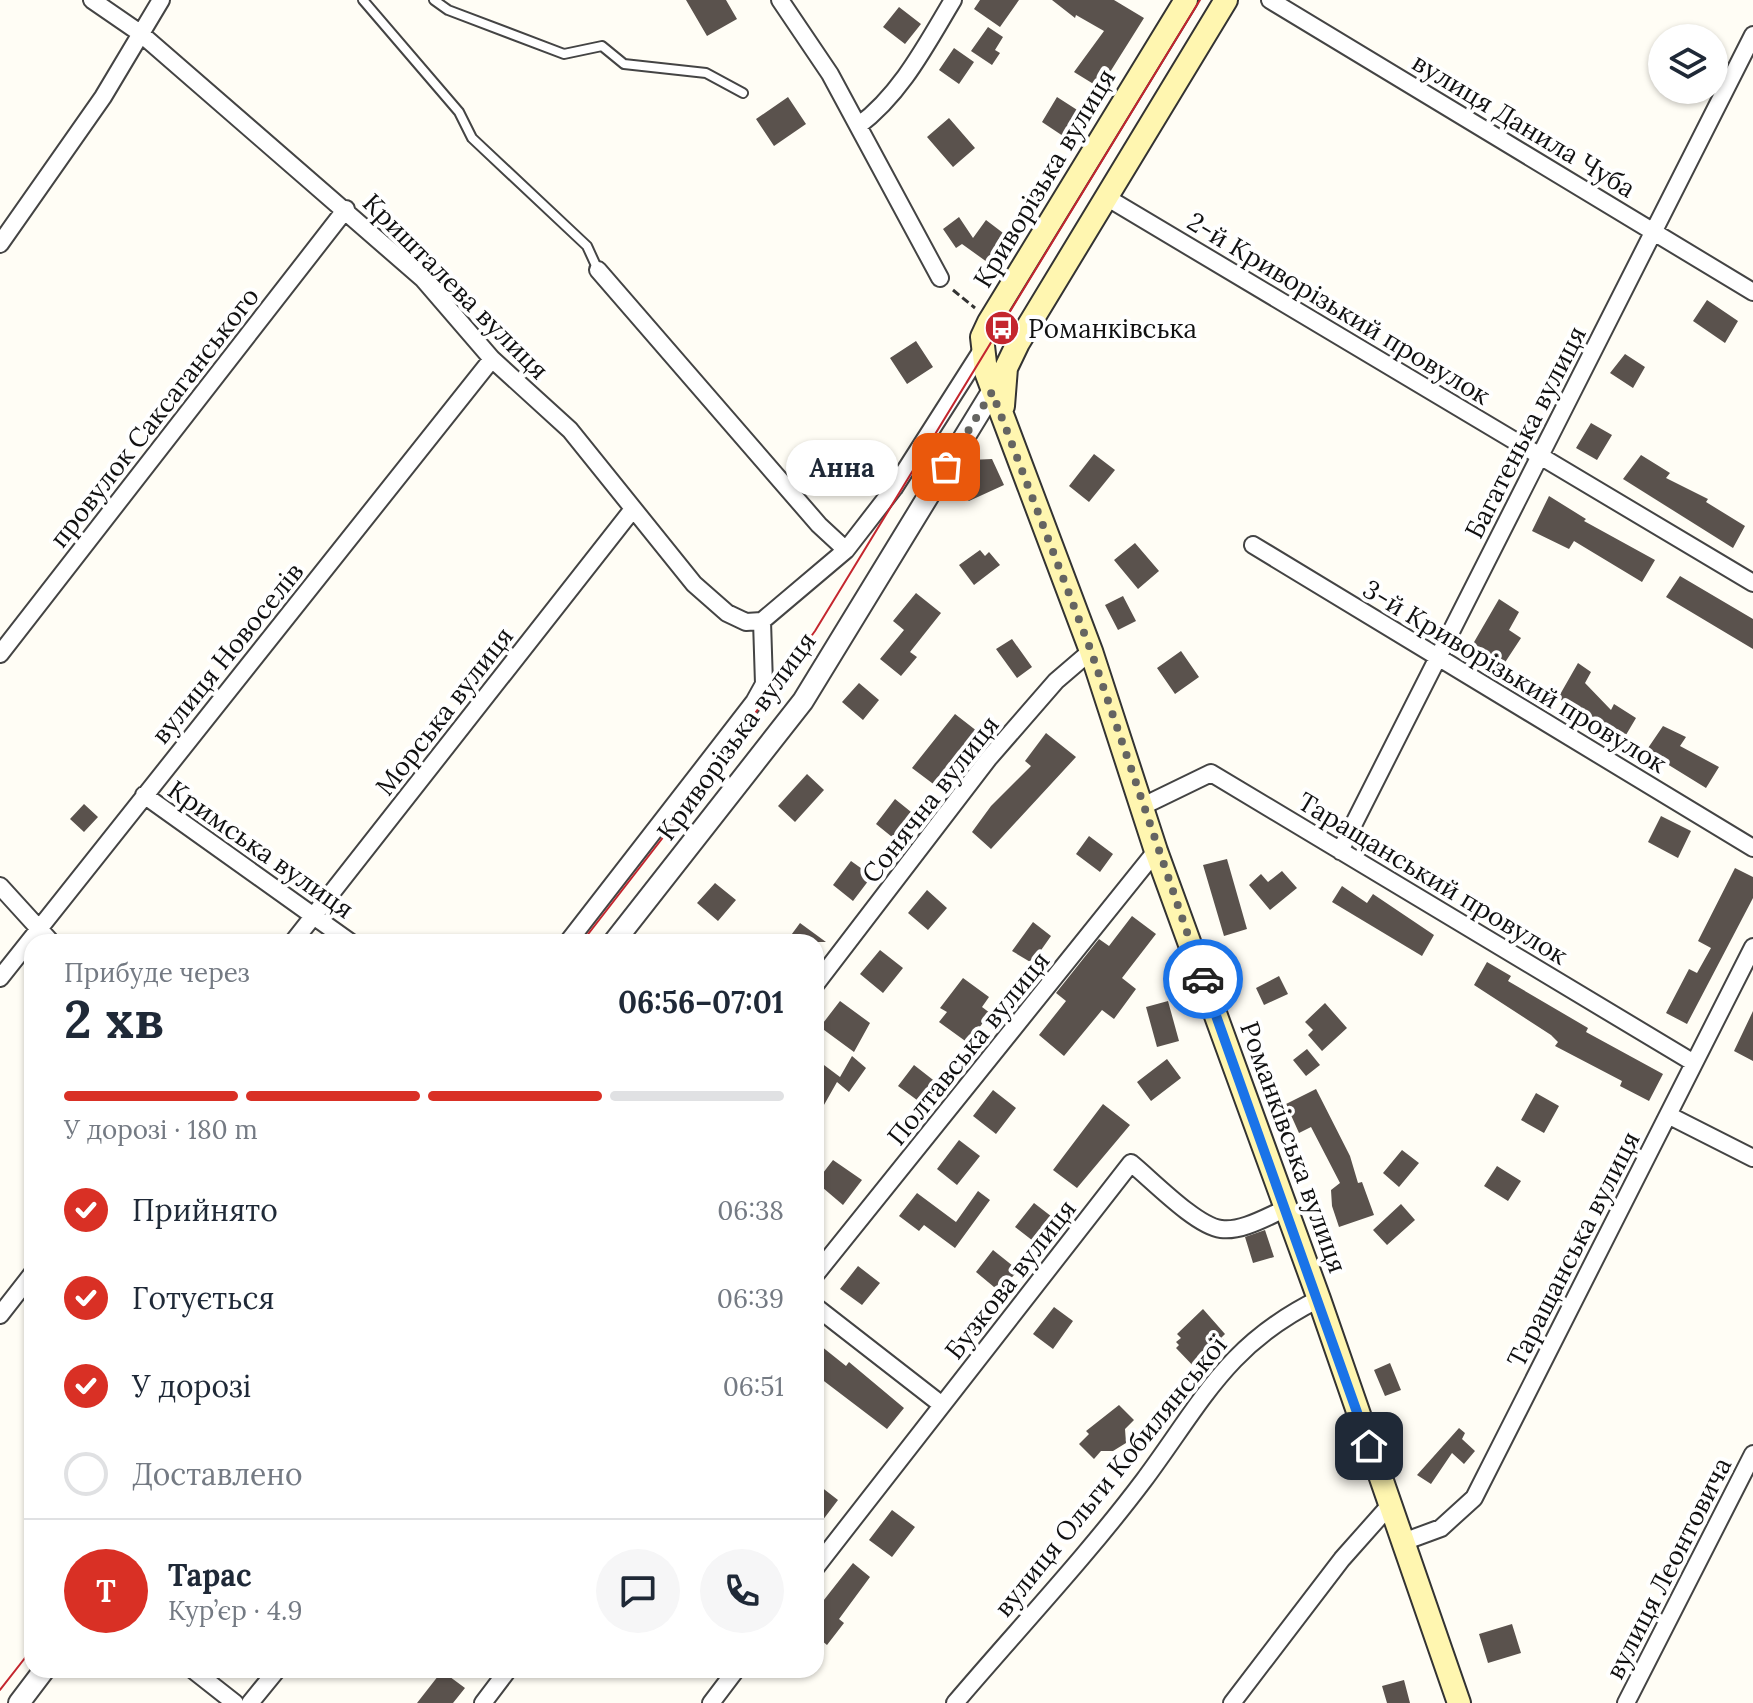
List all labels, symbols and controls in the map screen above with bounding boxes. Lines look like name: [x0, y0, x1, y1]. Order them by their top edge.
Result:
map controls: [1648, 24, 1728, 104]
button: layers: [1648, 24, 1728, 104]
street label: вулиця Данила Чуба: [1406, 45, 1642, 205]
street label: Криворізька вулиця: [966, 63, 1122, 293]
street label: Кришталева вулиця: [356, 186, 556, 386]
street label: 2-й Криворізький провулок: [1182, 204, 1496, 412]
street label: провулок Саксаганського: [42, 280, 266, 554]
bus stop icon: Романківська: [983, 309, 1021, 347]
place label: Романківська: [1028, 312, 1197, 345]
street label: Багатенька вулиця: [1457, 320, 1593, 544]
pin: [912, 433, 980, 501]
callout: Анна: [786, 439, 898, 495]
icon: bag: [924, 445, 968, 489]
text: Анна: [809, 451, 875, 484]
street label: вулиця Новоселів: [144, 556, 310, 750]
street label: 3-й Криворізький провулок: [1357, 572, 1673, 780]
street label: Морська вулиця: [368, 620, 520, 802]
street label: Криворізька вулиця: [649, 625, 823, 847]
street label: Сонячна вулиця: [854, 709, 1006, 889]
street label: Кримська вулиця: [162, 773, 360, 925]
street label: Таращанський провулок: [1292, 784, 1574, 972]
courier: [1163, 939, 1243, 1019]
street label: Полтавська вулиця: [880, 944, 1056, 1152]
text: Прибуде через: [64, 956, 250, 989]
icon: car: [1181, 957, 1225, 1001]
text: 06:56–07:01: [618, 983, 784, 1021]
text: 2 хв: [64, 986, 164, 1052]
street label: Романківська вулиця: [1233, 1017, 1355, 1277]
text: У дорозі · 180 m: [64, 1113, 258, 1146]
street label: Таращанська вулиця: [1499, 1126, 1647, 1372]
icon: check: [64, 1188, 108, 1232]
text: Прийнято: [132, 1191, 278, 1229]
street label: Бузкова вулиця: [937, 1193, 1083, 1365]
text: 06:38: [717, 1194, 784, 1227]
icon: check: [64, 1276, 108, 1320]
text: Готується: [132, 1279, 275, 1317]
text: 06:39: [717, 1282, 784, 1315]
street label: вулиця Ольги Кобилянської: [987, 1328, 1234, 1623]
icon: check: [64, 1364, 108, 1408]
text: У дорозі: [132, 1367, 251, 1405]
text: 06:51: [723, 1370, 784, 1403]
pin: [1335, 1412, 1403, 1480]
icon: home: [1347, 1424, 1391, 1468]
street label: вулиця Леонтовича: [1598, 1451, 1738, 1685]
text: Доставлено: [132, 1455, 302, 1493]
button: chat: [596, 1549, 680, 1633]
button: phone: [700, 1549, 784, 1633]
text: Тарас: [168, 1556, 252, 1594]
text: Т: [96, 1572, 116, 1610]
text: Кур’єр · 4.9: [168, 1594, 302, 1627]

